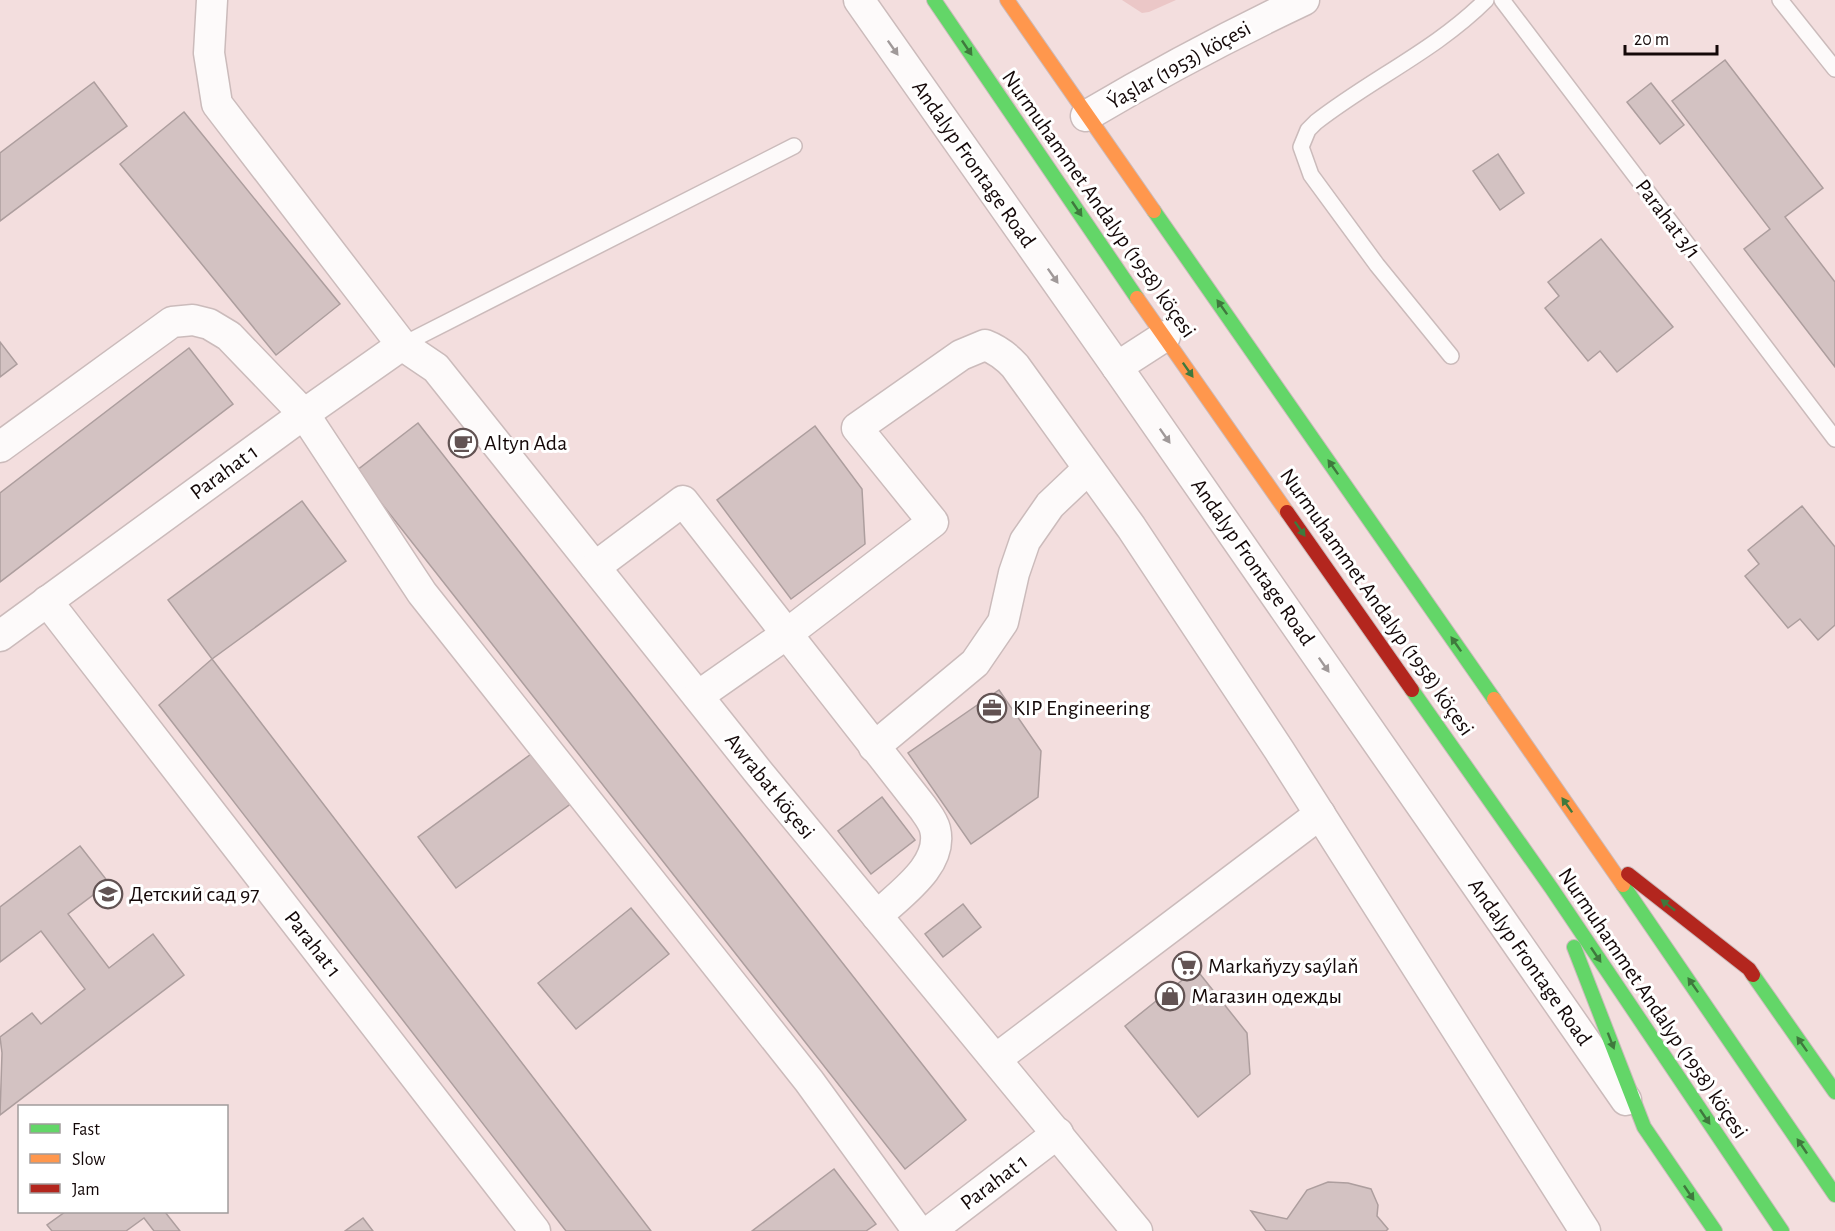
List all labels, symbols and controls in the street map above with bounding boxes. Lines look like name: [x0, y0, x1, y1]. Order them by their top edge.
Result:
street label: Ýaşlar (1953) köçesi: [1103, 16, 1254, 113]
scale bar: [1625, 18, 1716, 56]
text: 20 m: [1634, 31, 1669, 49]
one-way arrow: [887, 39, 899, 55]
one-way arrow: [961, 40, 973, 56]
street label: Nurmuhammet Andalyp (1958) köçesi: [998, 66, 1200, 342]
street label: Andalyp Frontage Road: [908, 76, 1040, 252]
street label: Parahat 3/1: [1631, 175, 1705, 263]
one-way arrow: [1071, 201, 1083, 217]
one-way arrow: [1047, 268, 1058, 284]
one-way arrow: [1216, 299, 1228, 315]
one-way arrow: [1182, 361, 1194, 377]
cafe icon: Altyn Ada: [447, 427, 479, 459]
one-way arrow: [1159, 427, 1171, 443]
place label: Altyn Ada: [484, 432, 567, 454]
street label: Parahat 1: [186, 440, 262, 504]
one-way arrow: [1328, 459, 1339, 475]
street label: Nurmuhammet Andalyp (1958) köçesi: [1276, 464, 1478, 740]
street label: Andalyp Frontage Road: [1187, 474, 1319, 650]
one-way arrow: [1294, 521, 1306, 537]
one-way arrow: [1450, 637, 1462, 653]
one-way arrow: [1318, 657, 1329, 673]
office icon: KIP Engineering: [976, 692, 1008, 724]
place label: KIP Engineering: [1013, 697, 1150, 719]
street label: Awrabat köçesi: [721, 729, 819, 843]
one-way arrow: [1562, 796, 1573, 813]
street label: Nurmuhammet Andalyp (1958) köçesi: [1554, 864, 1752, 1142]
street label: Andalyp Frontage Road: [1464, 874, 1596, 1050]
school or university icon: Детский сад 97: [92, 878, 124, 910]
place label: Детский сад 97: [129, 883, 260, 905]
one-way arrow: [1660, 899, 1676, 912]
street label: Parahat 1: [280, 907, 346, 981]
one-way arrow: [1590, 947, 1601, 963]
supermarket icon: Markaňyzy saýlaň: [1171, 950, 1203, 982]
place label: Markaňyzy saýlaň: [1208, 955, 1359, 977]
one-way arrow: [1687, 978, 1699, 994]
shop icon: Магазин одежды: [1154, 980, 1186, 1012]
place label: Магазин одежды: [1191, 985, 1342, 1007]
one-way arrow: [1606, 1033, 1616, 1051]
one-way arrow: [1796, 1037, 1808, 1053]
legend: [18, 1105, 228, 1213]
one-way arrow: [1699, 1109, 1710, 1125]
text: Fast: [72, 1121, 100, 1139]
one-way arrow: [1796, 1139, 1808, 1155]
street label: Parahat 1: [956, 1150, 1032, 1214]
text: Slow: [72, 1151, 105, 1169]
text: Jam: [72, 1181, 100, 1199]
one-way arrow: [1683, 1184, 1695, 1200]

